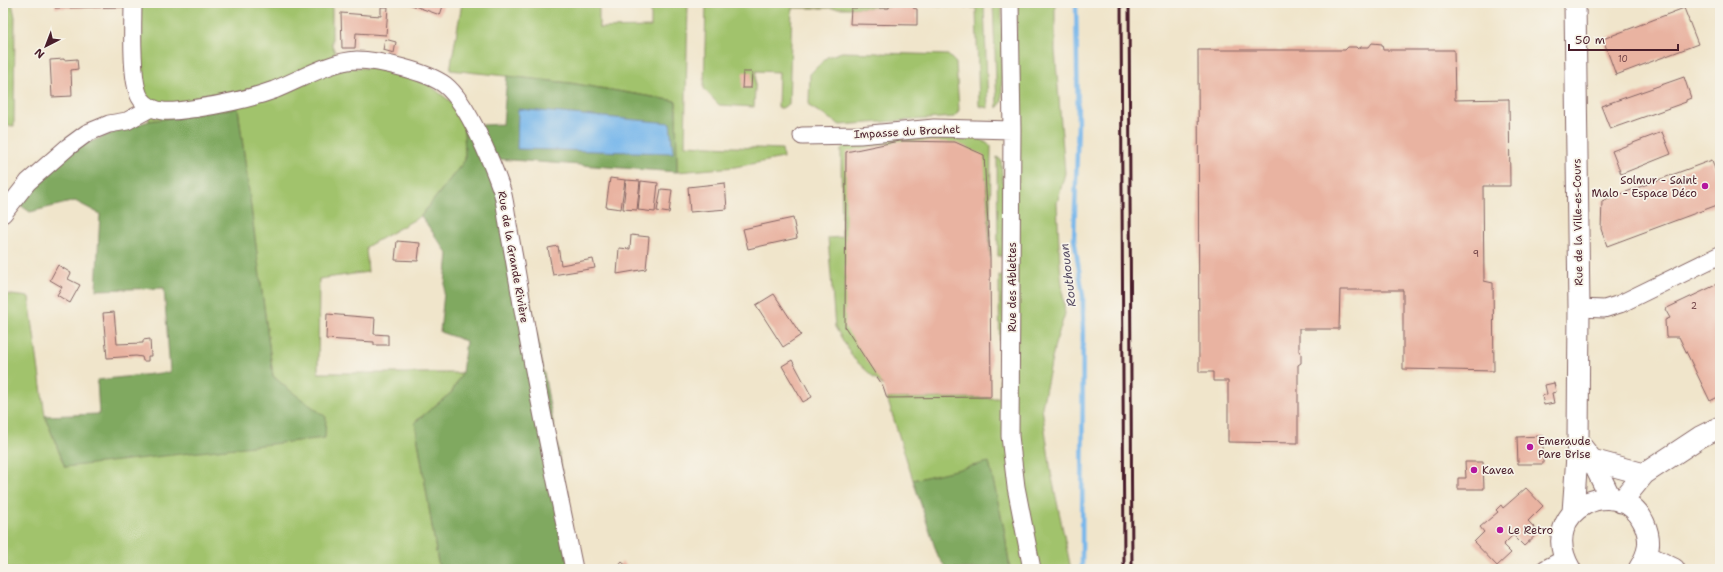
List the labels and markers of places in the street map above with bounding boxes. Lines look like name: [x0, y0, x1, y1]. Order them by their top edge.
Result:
place label: Solmur - Saint Malo - Espace Déco: [1592, 173, 1697, 201]
marker: Solmur - Saint Malo - Espace Déco: [1700, 181, 1710, 191]
place label: Emeraude Pare Brise: [1538, 434, 1591, 462]
marker: Emeraude Pare Brise: [1525, 442, 1535, 452]
place label: Kavea: [1482, 463, 1514, 478]
marker: Kavea: [1469, 465, 1479, 475]
place label: Le Retro: [1508, 523, 1553, 538]
marker: Le Retro: [1495, 525, 1505, 535]

